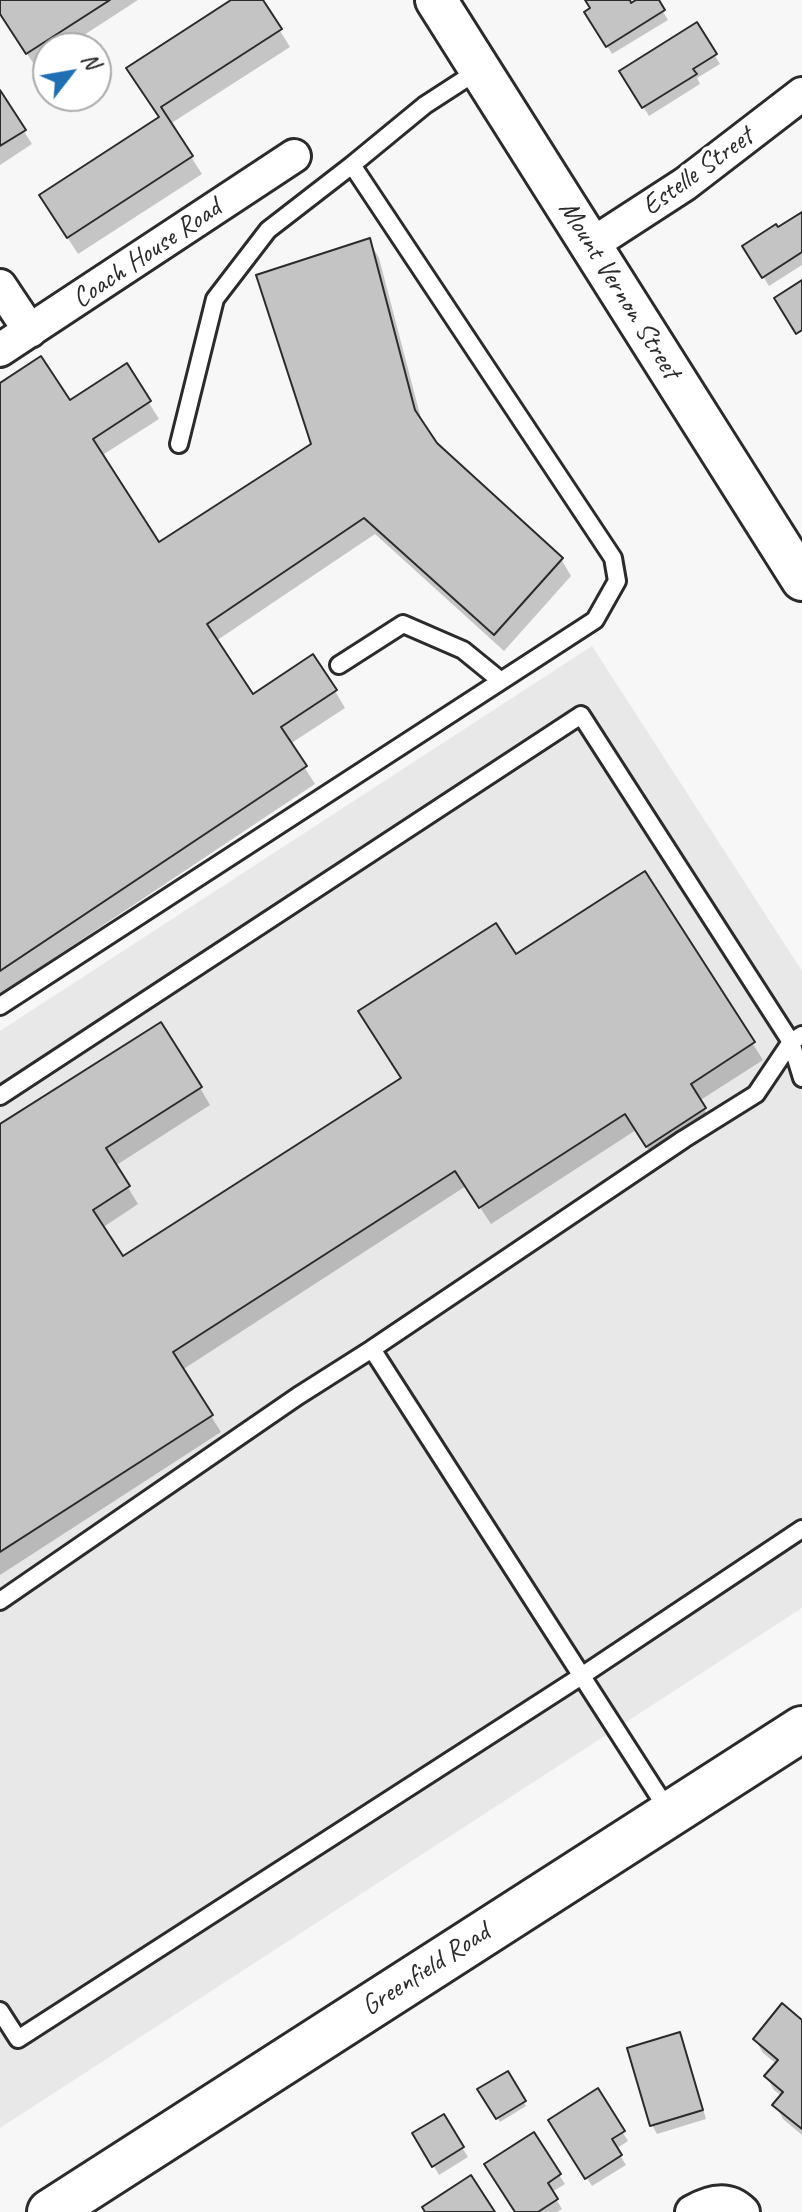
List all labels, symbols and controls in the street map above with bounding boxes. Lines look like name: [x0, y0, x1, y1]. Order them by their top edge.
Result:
north arrow: [32, 32, 112, 112]
text: N: [75, 48, 106, 74]
street label: Estelle Street: [636, 120, 760, 224]
street label: Coach House Road: [66, 192, 228, 316]
street label: Mount Vernon Street: [551, 195, 687, 385]
street label: Greenfield Road: [356, 1916, 496, 2024]

